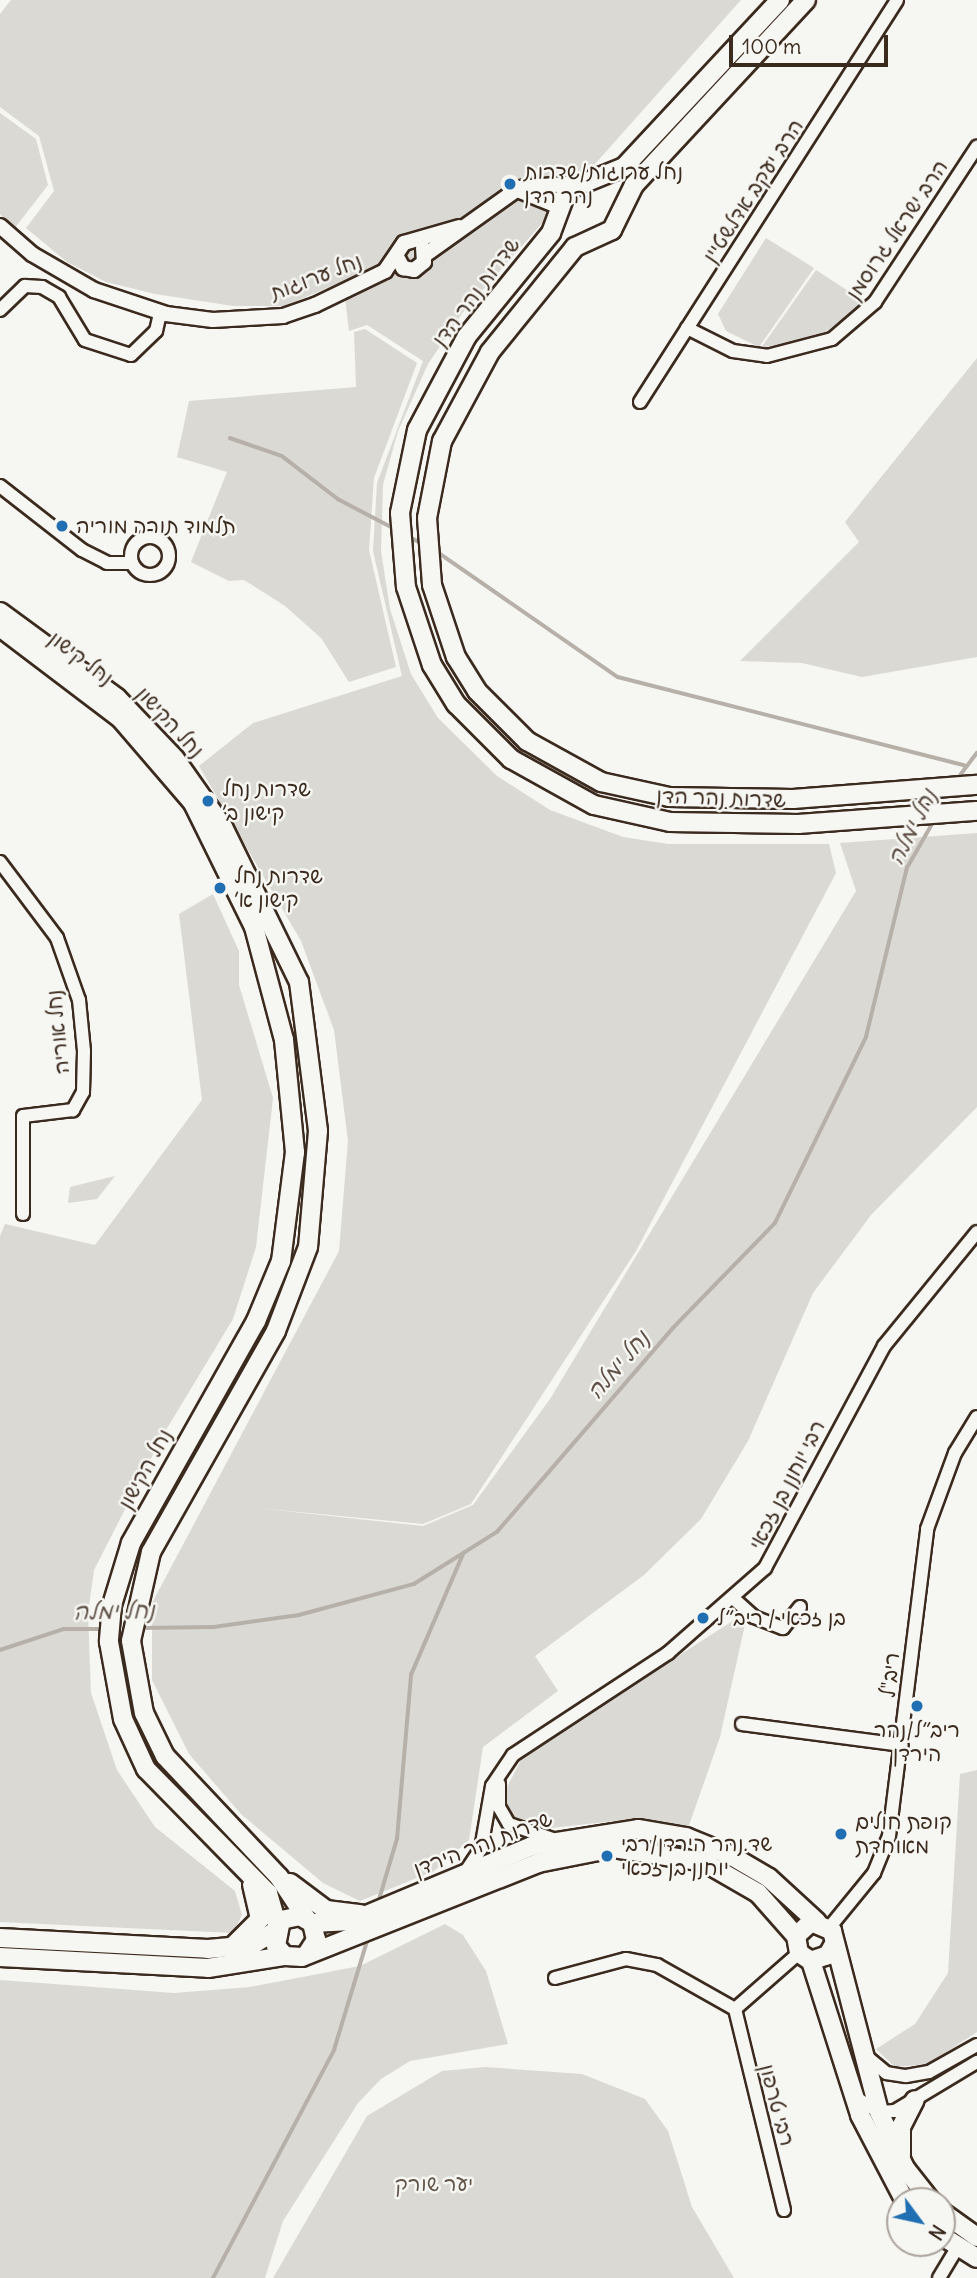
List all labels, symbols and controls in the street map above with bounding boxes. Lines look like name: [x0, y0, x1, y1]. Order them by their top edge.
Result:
scale bar: [732, 21, 891, 65]
text: 100 m: [742, 33, 801, 60]
street label: הרב יעקב אדלשטיין: [697, 114, 809, 268]
street label: הרב ישראל גרוסמן: [841, 155, 953, 305]
place label: נחל ערוגות/שדרות נהר הדן: [524, 159, 683, 209]
marker: נחל ערוגות/שדרות נהר הדן: [502, 176, 518, 192]
street label: שדרות נהר הדן: [427, 233, 525, 351]
street label: נחל ערוגות: [267, 248, 365, 306]
place label: תלמוד תורה מוריה: [76, 513, 236, 539]
marker: תלמוד תורה מוריה: [54, 518, 70, 534]
street label: נחל קישון: [44, 626, 118, 690]
street label: נחל הקישון: [131, 681, 209, 763]
place label: שדרות נחל קישון ב׳: [222, 776, 311, 826]
street label: שדרות נהר הדן: [656, 783, 786, 813]
water label: נחל ימלה: [881, 784, 943, 870]
marker: שדרות נחל קישון ב׳: [200, 793, 216, 809]
place label: שדרות נחל קישון א׳: [234, 863, 323, 913]
marker: שדרות נחל קישון א׳: [212, 880, 228, 896]
street label: נחל אוריה: [41, 989, 75, 1075]
water label: נחל ימלה: [581, 1325, 655, 1405]
street label: רבי יוחנן בן זכאי: [744, 1416, 830, 1554]
street label: נחל הקישון: [113, 1424, 177, 1514]
water label: נחל ימלה: [73, 1596, 155, 1626]
place label: בן זכאי / ריב״ל: [717, 1605, 846, 1631]
marker: בן זכאי / ריב״ל: [695, 1610, 711, 1626]
street label: ריב"ל: [875, 1651, 905, 1699]
marker: ריב״ל/נהר הירדן: [909, 1698, 925, 1714]
place label: ריב״ל/נהר הירדן: [874, 1717, 960, 1767]
street label: שדרות נהר הירדן: [410, 1806, 556, 1882]
place label: קופת חולים מאוחדת: [855, 1809, 952, 1859]
marker: קופת חולים מאוחדת: [833, 1826, 849, 1842]
place label: שד.נהר הירדן/רבי יוחנן בן זכאי: [621, 1831, 772, 1881]
marker: שד.נהר הירדן/רבי יוחנן בן זכאי: [599, 1848, 615, 1864]
street label: רבי טרפון: [754, 2061, 800, 2149]
park label: יער שורק: [395, 2171, 473, 2197]
north arrow: [886, 2187, 956, 2257]
text: N: [923, 2220, 951, 2244]

